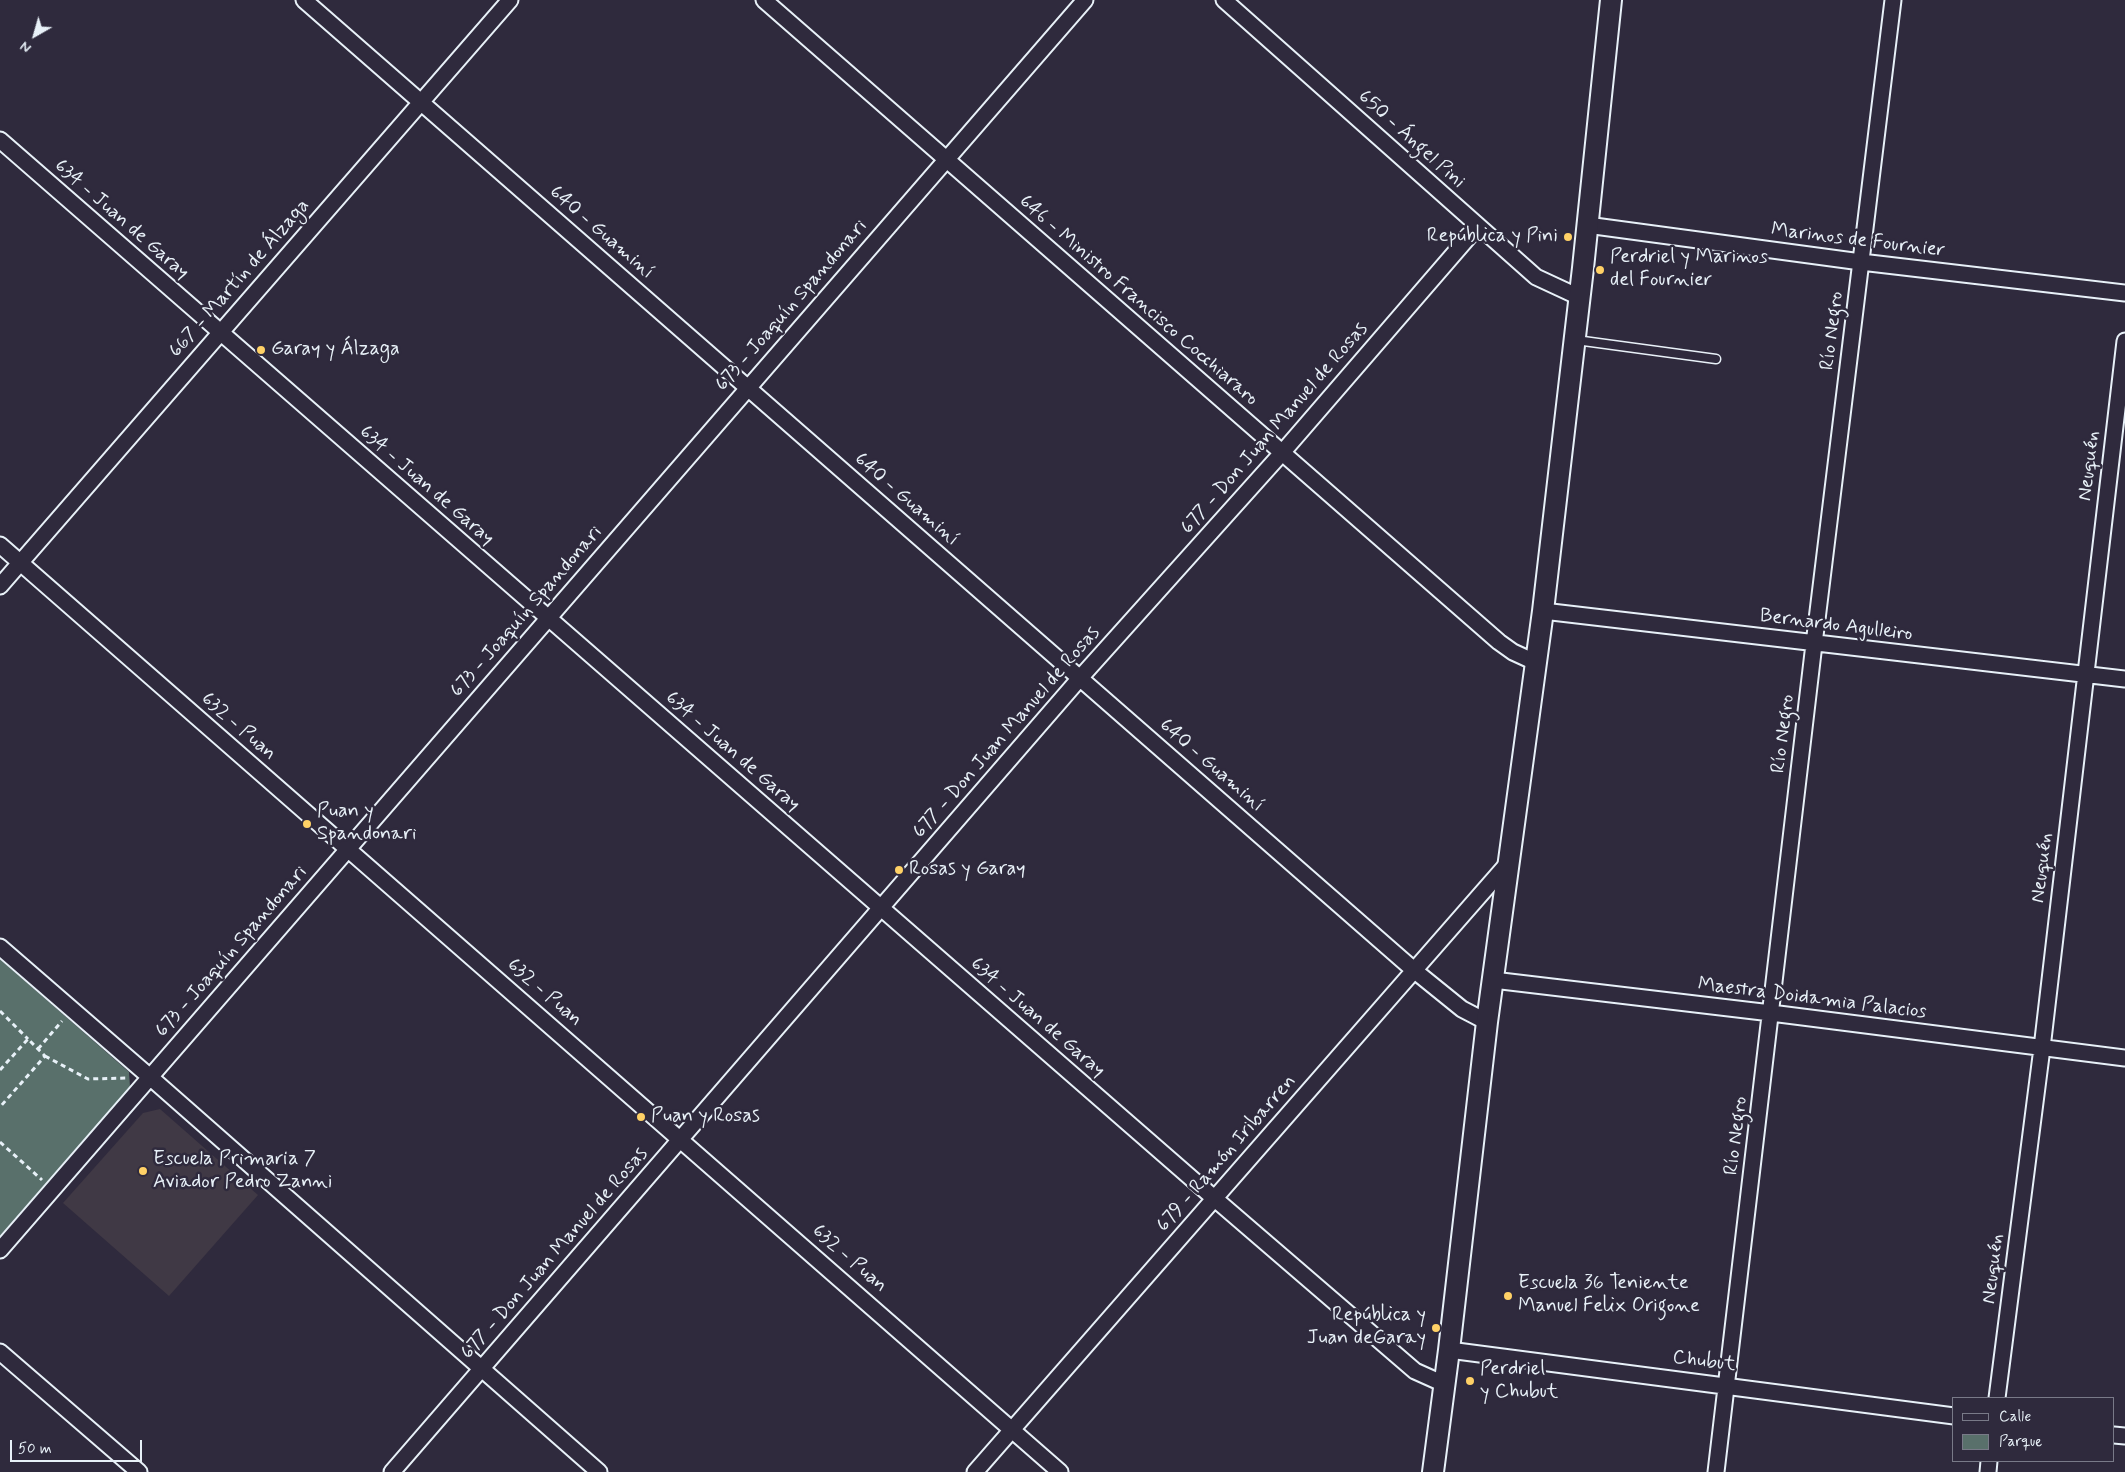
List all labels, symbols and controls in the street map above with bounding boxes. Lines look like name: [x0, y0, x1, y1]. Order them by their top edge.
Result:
north arrow: [10, 10, 60, 60]
text: N: [17, 37, 35, 57]
street label: 650 - Ángel Pini: [1352, 86, 1470, 194]
street label: 634 - Juan de Garay: [49, 155, 193, 285]
street label: 640 - Guaminí: [544, 181, 658, 285]
street label: 646 - Ministro Francisco Cocchiararo: [1013, 190, 1263, 412]
street label: 667 - Martín de Álzaga: [165, 195, 315, 363]
street label: 673 - Joaquín Spandonari: [711, 215, 873, 397]
street label: Marinos de Fournier: [1770, 218, 1946, 264]
place label: República y Pini: [1427, 225, 1558, 249]
marker: República y Pini: [1562, 231, 1574, 243]
place label: Perdriel y Marinos del Fournier: [1610, 246, 1768, 293]
marker: Perdriel y Marinos del Fournier: [1594, 264, 1606, 276]
street label: Río Negro: [1816, 290, 1850, 372]
street label: 677 - Don Juan Manuel de Rosas: [1176, 318, 1374, 540]
place label: Garay y Álzaga: [271, 338, 400, 362]
marker: Garay y Álzaga: [255, 344, 267, 356]
street label: 634 - Juan de Garay: [354, 421, 498, 551]
street label: Neuquén: [2074, 430, 2106, 502]
street label: 640 - Guaminí: [849, 448, 963, 552]
street label: 673 - Joaquín Spandonari: [446, 521, 608, 703]
street label: Bernardo Agulleiro: [1758, 605, 1914, 647]
street label: 677 - Don Juan Manuel de Rosas: [908, 622, 1106, 844]
street label: 634 - Juan de Garay: [660, 687, 804, 817]
street label: 632 - Puan: [195, 688, 281, 766]
street label: Río Negro: [1767, 693, 1801, 775]
street label: 640 - Guaminí: [1154, 714, 1268, 818]
place label: Puan y Spandonari: [317, 800, 417, 847]
marker: Puan y Spandonari: [301, 818, 313, 830]
street label: Neuquén: [2027, 832, 2059, 904]
place label: Rosas y Garay: [909, 858, 1025, 882]
street label: 673 - Joaquín Spandonari: [151, 861, 313, 1043]
marker: Rosas y Garay: [893, 864, 905, 876]
street label: 634 - Juan de Garay: [965, 953, 1109, 1083]
street label: 632 - Puan: [501, 954, 587, 1032]
street label: Maestra Doidamia Palacios: [1696, 973, 1928, 1025]
street label: 679 - Ramón Iribarren: [1152, 1070, 1302, 1238]
street label: Río Negro: [1720, 1095, 1754, 1177]
place label: Puan y Rosas: [651, 1105, 760, 1129]
marker: Puan y Rosas: [635, 1111, 647, 1123]
street label: 677 - Don Juan Manuel de Rosas: [456, 1143, 654, 1365]
place label: Escuela Primaria 7 Aviador Pedro Zanni: [153, 1148, 332, 1195]
marker: Escuela Primaria 7 Aviador Pedro Zanni: [137, 1165, 149, 1177]
street label: 632 - Puan: [806, 1220, 892, 1298]
street label: Neuquén: [1978, 1233, 2010, 1305]
place label: Escuela 36 Teniente Manuel Felix Origone: [1518, 1272, 1700, 1319]
marker: Escuela 36 Teniente Manuel Felix Origone: [1502, 1290, 1514, 1302]
place label: República y Juan deGaray: [1307, 1304, 1426, 1351]
marker: República y Juan deGaray: [1430, 1322, 1442, 1334]
street label: Chubut: [1671, 1346, 1737, 1378]
place label: Perdriel y Chubut: [1480, 1358, 1558, 1405]
marker: Perdriel y Chubut: [1464, 1375, 1476, 1387]
legend: [1952, 1397, 2115, 1462]
text: Calle: [1999, 1407, 2031, 1427]
scale bar: [12, 1430, 145, 1462]
text: Parque: [1999, 1432, 2042, 1452]
text: 50 m: [18, 1439, 52, 1459]

